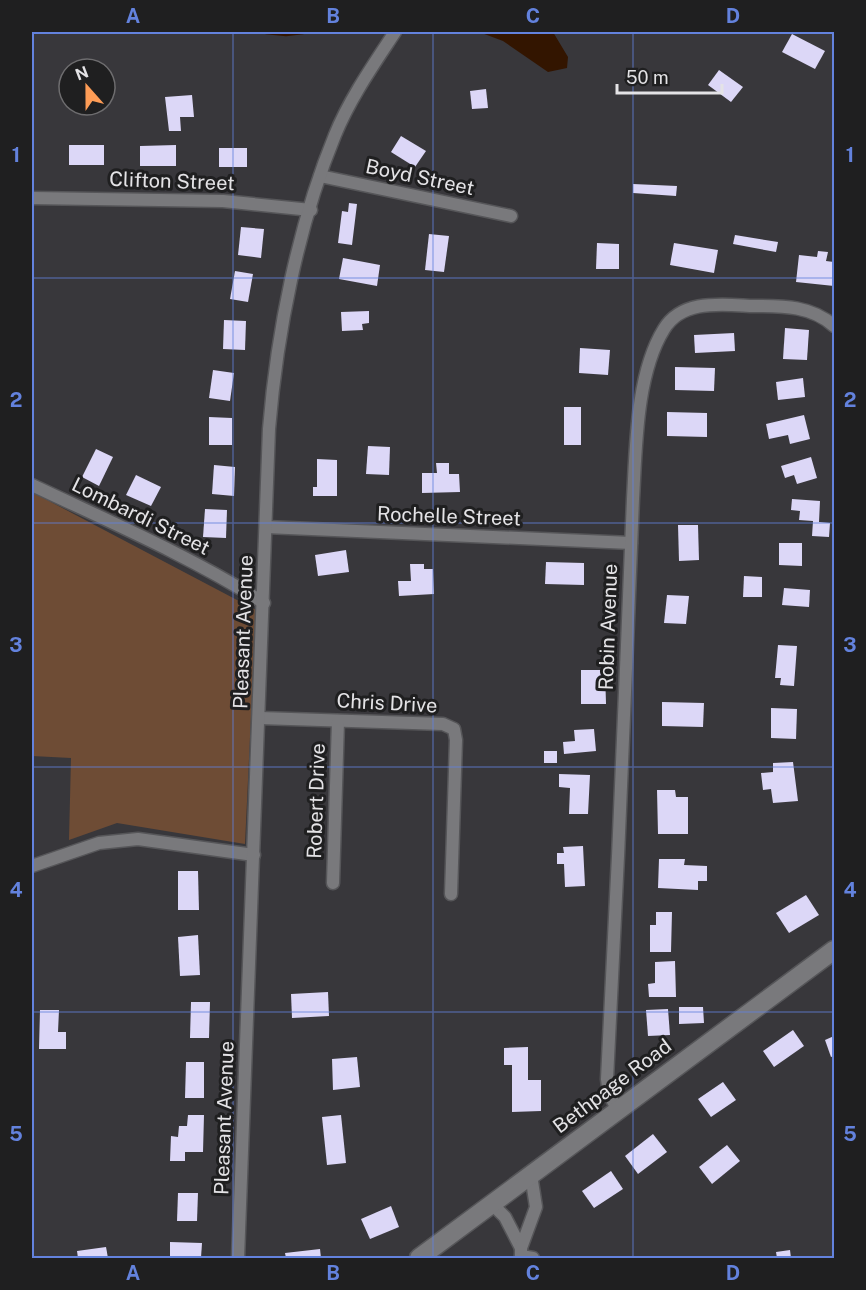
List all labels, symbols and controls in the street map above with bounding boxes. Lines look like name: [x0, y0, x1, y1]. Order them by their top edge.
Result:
text: A: [126, 4, 140, 28]
text: B: [326, 4, 340, 28]
text: C: [526, 4, 540, 28]
text: D: [726, 4, 740, 28]
north arrow: [57, 57, 117, 117]
scale bar: [617, 57, 722, 95]
text: N: [73, 62, 91, 85]
text: 50 m: [626, 67, 669, 88]
text: 1: [12, 143, 20, 167]
text: 1: [846, 143, 854, 167]
street label: Boyd Street: [364, 154, 476, 200]
street label: Clifton Street: [109, 167, 235, 195]
text: 2: [10, 388, 22, 412]
text: 2: [844, 388, 856, 412]
street label: Lombardi Street: [68, 472, 214, 560]
street label: Rochelle Street: [377, 501, 521, 531]
street label: Pleasant Avenue: [228, 555, 258, 709]
street label: Robin Avenue: [594, 563, 622, 691]
text: 3: [9, 633, 23, 657]
text: 3: [843, 633, 857, 657]
street label: Chris Drive: [336, 688, 438, 718]
street label: Robert Drive: [302, 743, 330, 859]
text: 4: [9, 878, 23, 902]
text: 4: [843, 878, 857, 902]
street label: Bethpage Road: [548, 1034, 676, 1138]
street label: Pleasant Avenue: [209, 1041, 239, 1195]
text: 5: [9, 1122, 23, 1146]
text: 5: [843, 1122, 857, 1146]
text: A: [126, 1261, 140, 1285]
text: B: [326, 1261, 340, 1285]
text: C: [526, 1261, 540, 1285]
text: D: [726, 1261, 740, 1285]

